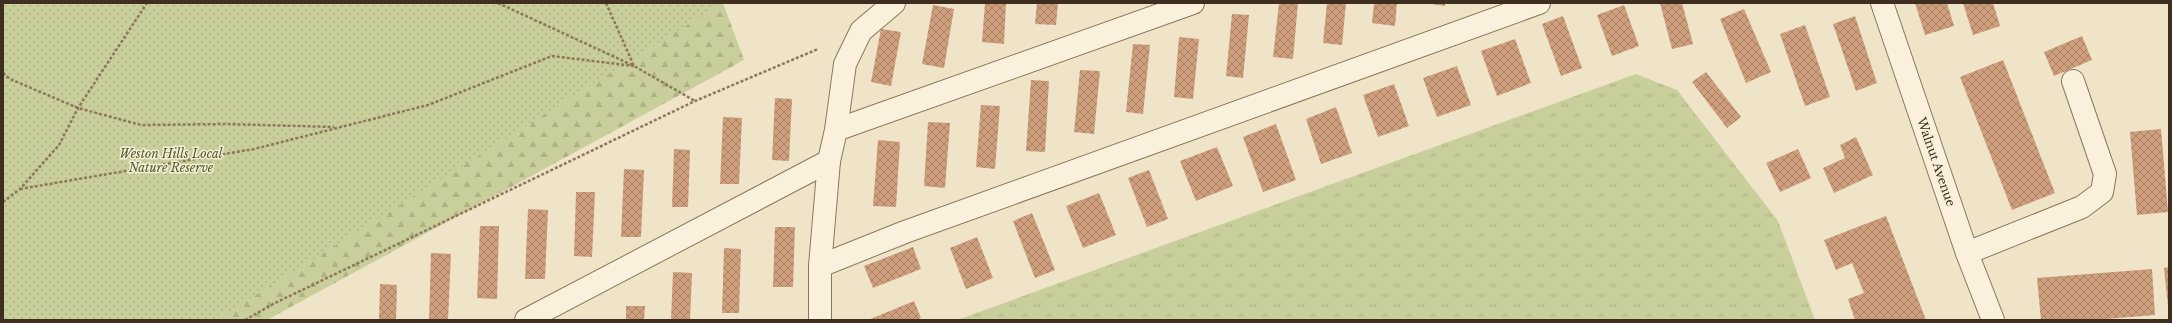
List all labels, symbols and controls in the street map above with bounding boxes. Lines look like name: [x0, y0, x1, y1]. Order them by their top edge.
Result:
street label: Walnut Avenue: [1914, 114, 1959, 208]
park label: Weston Hills Local Nature Reserve: [119, 146, 223, 175]

